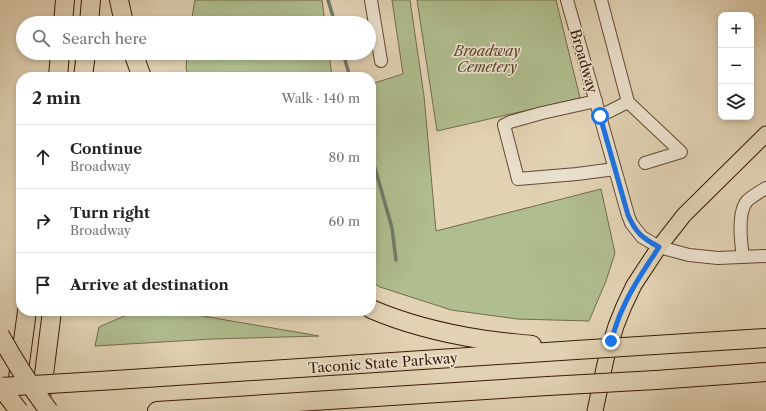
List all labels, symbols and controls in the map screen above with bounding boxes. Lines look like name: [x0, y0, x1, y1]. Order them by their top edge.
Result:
map controls: [718, 12, 754, 120]
button: +: [718, 12, 754, 48]
search box: [16, 16, 376, 60]
icon: search: [30, 27, 52, 49]
street label: Broadway: [566, 27, 602, 95]
text: Search here: [62, 29, 147, 48]
park label: Broadway Cemetery: [453, 42, 520, 76]
button: −: [718, 48, 754, 84]
button: layers: [718, 84, 754, 120]
text: 2 min: [32, 88, 81, 108]
text: Walk · 140 m: [282, 90, 360, 106]
route start: [591, 107, 609, 125]
text: Continue: [70, 139, 142, 158]
icon: ahead: [32, 146, 54, 168]
text: 80 m: [328, 149, 360, 165]
text: Broadway: [70, 158, 131, 174]
text: Turn right: [70, 203, 150, 222]
icon: right: [32, 210, 54, 232]
text: 60 m: [329, 213, 360, 229]
text: Broadway: [70, 222, 131, 238]
icon: arrive: [32, 274, 54, 296]
text: Arrive at destination: [70, 275, 229, 294]
route end: [602, 332, 620, 350]
street label: Taconic State Parkway: [308, 349, 459, 377]

